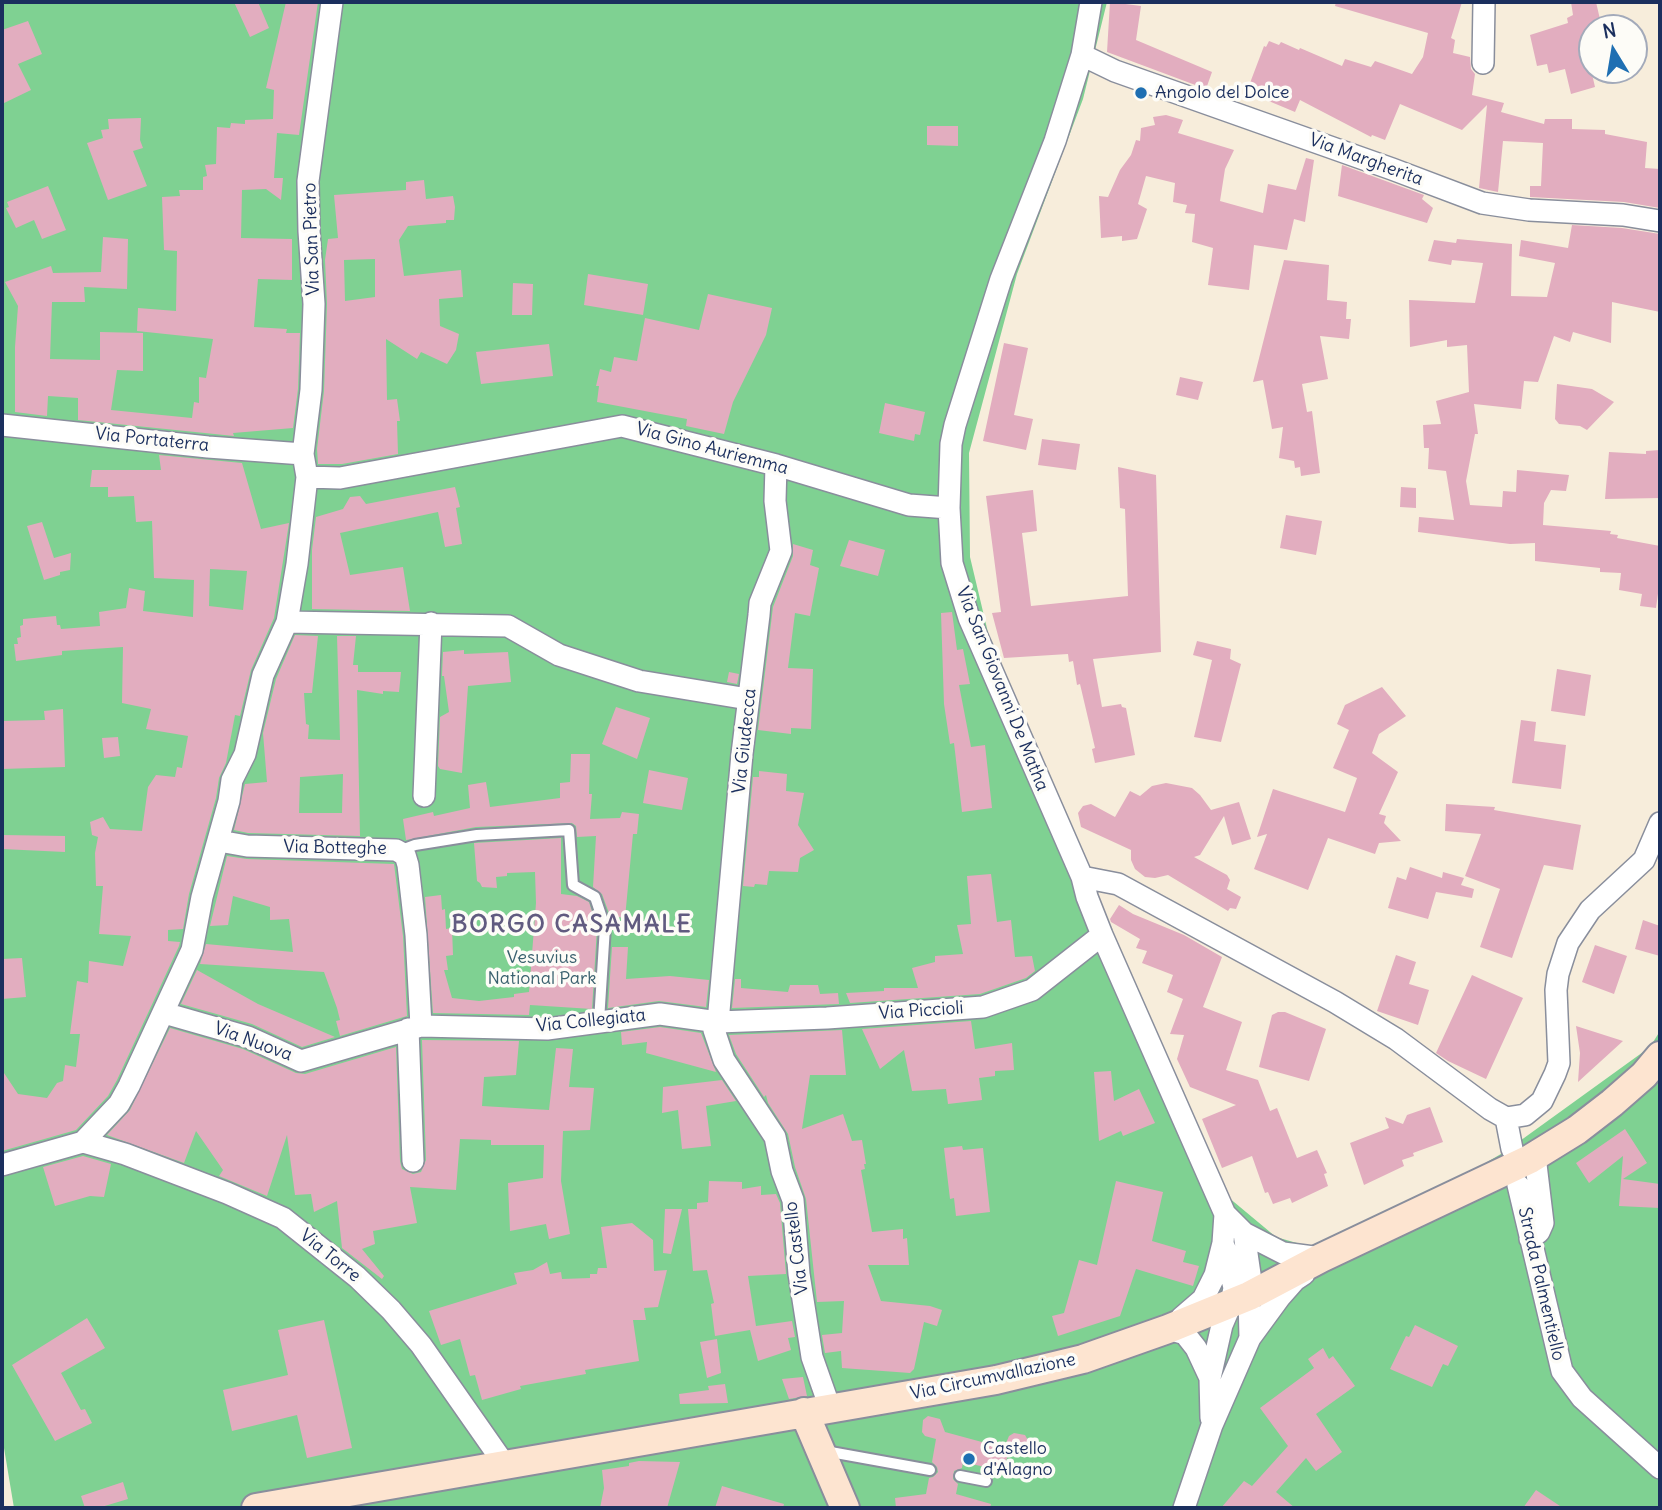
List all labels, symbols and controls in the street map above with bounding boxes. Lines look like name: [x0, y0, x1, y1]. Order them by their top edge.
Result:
north arrow: [1578, 14, 1648, 84]
text: N: [1601, 17, 1618, 43]
place label: Angolo del Dolce: [1155, 82, 1290, 104]
marker: Angolo del Dolce: [1133, 85, 1149, 101]
street label: Via Margherita: [1306, 129, 1426, 191]
street label: Via San Pietro: [299, 182, 325, 296]
street label: Via Gino Auriemma: [634, 418, 790, 480]
street label: Via Portaterra: [94, 423, 210, 457]
street label: Via San Giovanni De Matha: [951, 584, 1053, 794]
street label: Via Giudecca: [729, 687, 761, 795]
street label: Via Botteghe: [283, 836, 387, 860]
district label: BORGO CASAMALE: [453, 911, 691, 939]
park label: Vesuvius National Park: [488, 947, 596, 990]
street label: Via Piccioli: [878, 997, 964, 1025]
street label: Via Collegiata: [535, 1005, 647, 1037]
street label: Via Nuova: [211, 1018, 295, 1066]
street label: Via Castello: [781, 1200, 813, 1296]
street label: Strada Palmentiello: [1513, 1205, 1569, 1363]
street label: Via Torre: [295, 1225, 365, 1287]
street label: Via Circumvallazione: [908, 1349, 1078, 1405]
place label: Castello d'Alagno: [983, 1438, 1053, 1480]
marker: Castello d'Alagno: [961, 1451, 977, 1467]

